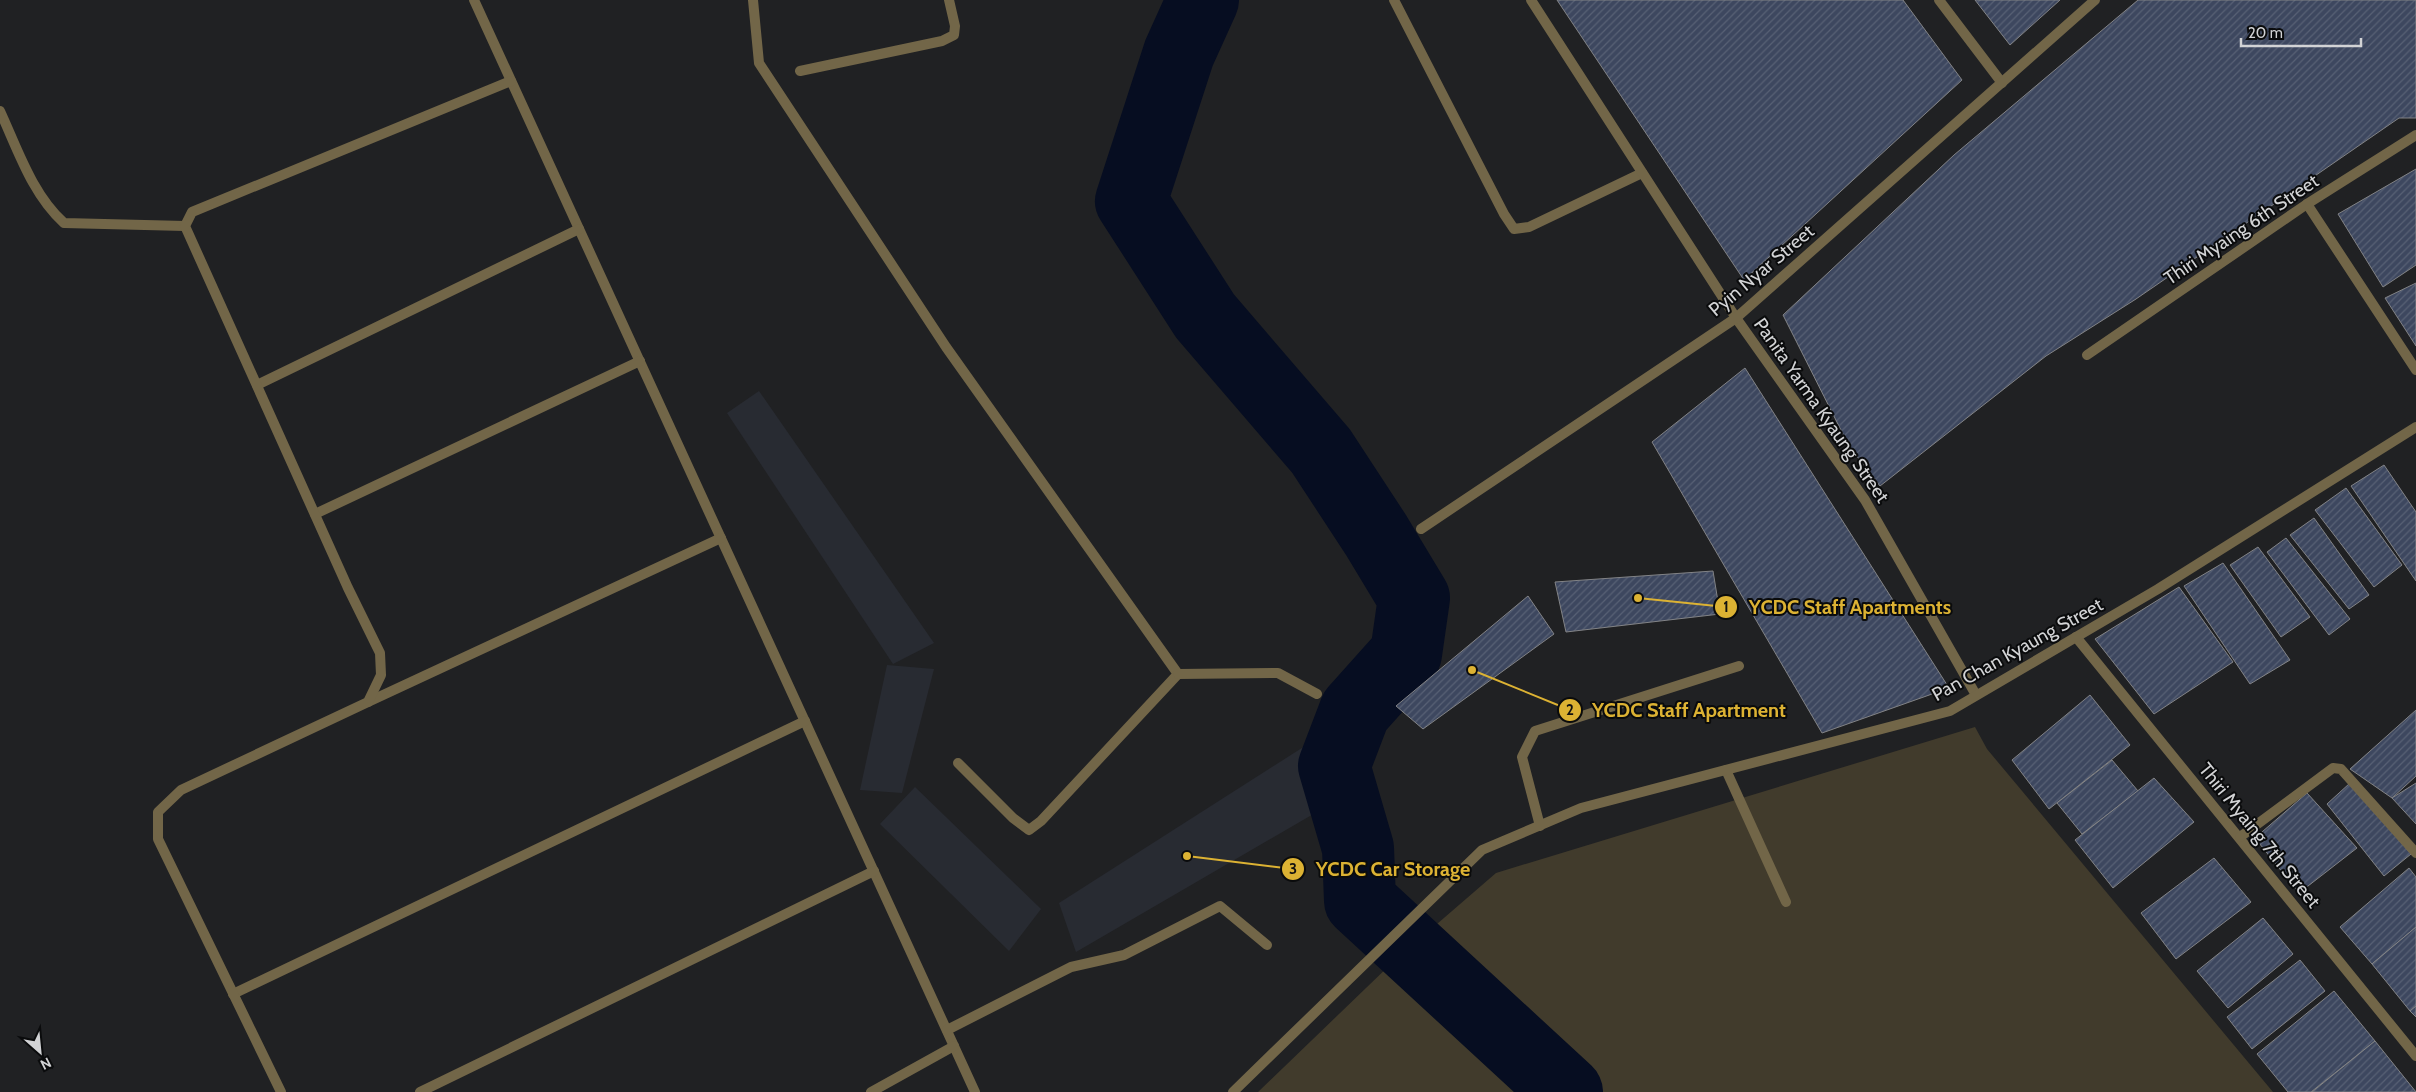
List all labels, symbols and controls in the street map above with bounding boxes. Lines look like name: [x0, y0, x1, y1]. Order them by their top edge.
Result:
scale bar: [2241, 15, 2361, 47]
text: 20 m: [2248, 24, 2283, 42]
street label: Thiri Myaing 6th Street: [2160, 169, 2323, 290]
street label: Pyin Nyar Street: [1704, 219, 1819, 321]
street label: Panita Yarma Kyaung Street: [1749, 313, 1895, 508]
callout: YCDC Staff Apartments: [1714, 590, 1961, 625]
street label: Pan Chan Kyaung Street: [1928, 593, 2107, 706]
text: YCDC Staff Apartments: [1748, 595, 1951, 619]
text: 1: [1723, 598, 1729, 616]
callout: YCDC Staff Apartment: [1557, 693, 1796, 728]
text: YCDC Staff Apartment: [1591, 698, 1786, 722]
text: 2: [1566, 701, 1574, 719]
street label: Thiri Myaing 7th Street: [2194, 758, 2326, 913]
callout: YCDC Car Storage: [1281, 852, 1480, 887]
text: YCDC Car Storage: [1315, 857, 1470, 881]
text: 3: [1289, 860, 1297, 878]
north arrow: [15, 1027, 65, 1077]
text: N: [37, 1053, 54, 1074]

